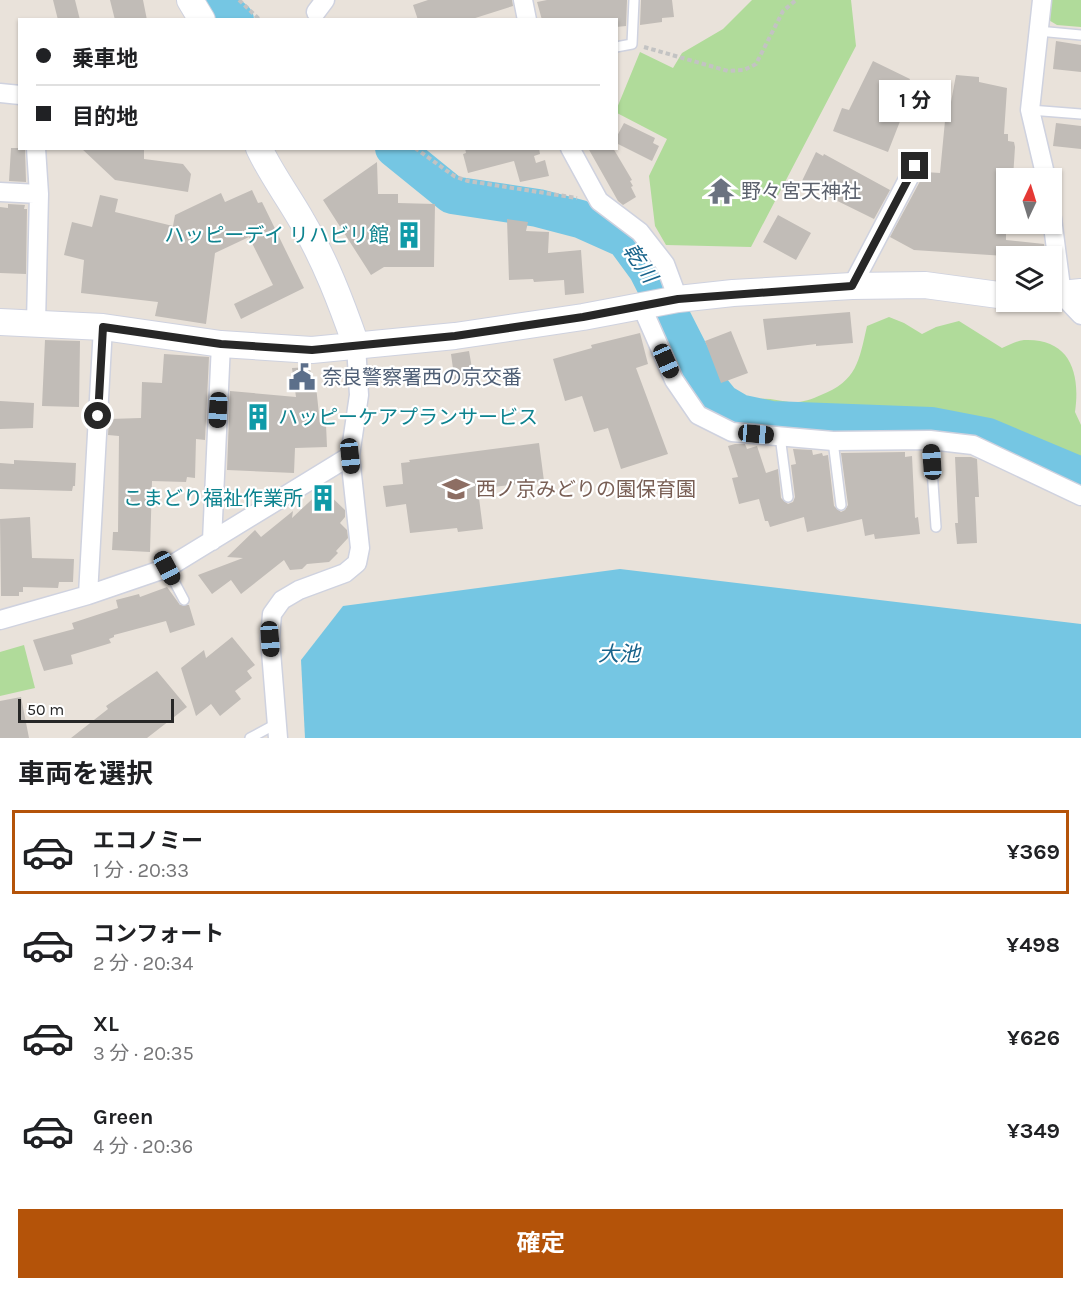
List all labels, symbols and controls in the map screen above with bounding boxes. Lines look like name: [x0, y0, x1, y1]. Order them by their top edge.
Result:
text: 乗車地: [72, 46, 138, 72]
callout: 1 分: [879, 79, 951, 121]
text: 1 分: [899, 89, 931, 112]
text: 目的地: [72, 104, 138, 130]
route end: [901, 152, 928, 179]
north arrow: [996, 168, 1062, 234]
map controls: [996, 168, 1062, 312]
temple icon: 野々宮天神社: [706, 176, 736, 206]
place label: 野々宮天神社: [741, 180, 861, 203]
building icon: ハッピーデイ リハビリ館: [394, 220, 424, 250]
place label: ハッピーデイ リハビリ館: [164, 224, 389, 247]
water label: 乾川: [618, 239, 663, 289]
button: layers: [996, 246, 1062, 312]
car: [650, 341, 682, 381]
public building icon: 奈良警察署西の京交番: [287, 362, 317, 392]
place label: 奈良警察署西の京交番: [322, 366, 522, 389]
car: [208, 392, 228, 428]
route start: [84, 402, 111, 429]
building icon: ハッピーケアプランサービス: [243, 402, 273, 432]
place label: ハッピーケアプランサービス: [278, 406, 538, 429]
car: [737, 423, 775, 445]
car: [339, 437, 361, 475]
car: [922, 443, 942, 481]
school or university icon: 西ノ京みどりの園保育園: [441, 474, 471, 504]
place label: 西ノ京みどりの園保育園: [476, 478, 696, 501]
building icon: こまどり福祉作業所: [308, 483, 338, 513]
place label: こまどり福祉作業所: [123, 487, 303, 510]
car: [151, 548, 183, 588]
car: [260, 620, 280, 658]
water label: 大池: [598, 642, 642, 666]
scale bar: [18, 696, 174, 724]
text: 50 m: [27, 700, 64, 719]
text: 車両を選択: [18, 758, 153, 790]
icon: car: [21, 825, 75, 879]
text: エコノミー: [93, 828, 203, 854]
text: ¥369: [1007, 839, 1060, 865]
text: 1 分 · 20:33: [93, 859, 189, 882]
icon: car: [21, 918, 75, 972]
text: コンフォート: [93, 921, 224, 947]
text: ¥498: [1006, 932, 1060, 958]
text: 2 分 · 20:34: [93, 952, 193, 975]
icon: car: [21, 1011, 75, 1065]
text: XL: [93, 1011, 119, 1037]
text: ¥626: [1007, 1025, 1060, 1051]
text: 3 分 · 20:35: [93, 1042, 194, 1065]
icon: car: [21, 1104, 75, 1158]
text: Green: [93, 1104, 154, 1130]
text: ¥349: [1007, 1118, 1060, 1144]
text: 4 分 · 20:36: [93, 1135, 193, 1158]
button: 確定: [18, 1209, 1063, 1278]

